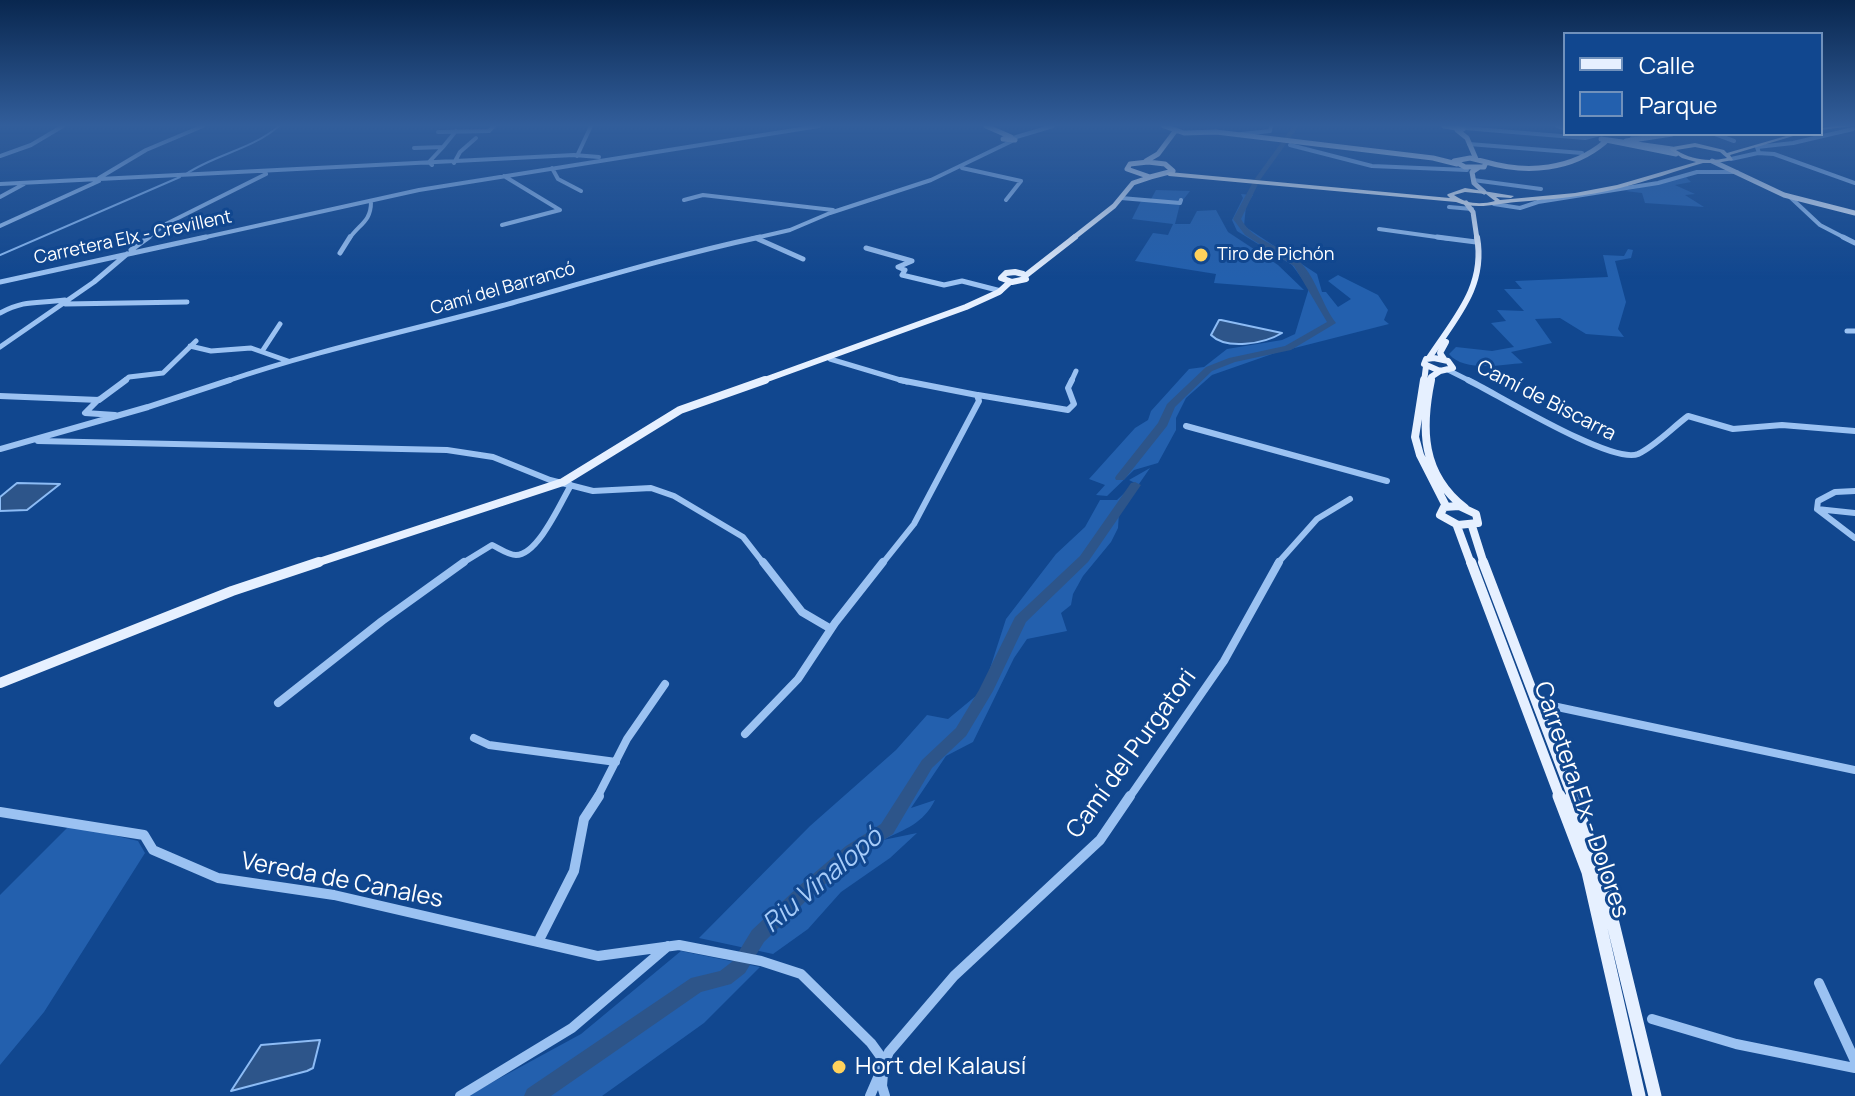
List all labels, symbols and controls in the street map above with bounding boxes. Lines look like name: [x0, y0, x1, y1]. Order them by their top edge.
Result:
legend: [1563, 32, 1823, 136]
text: Calle: [1639, 48, 1695, 81]
text: Parque: [1639, 88, 1717, 121]
street label: Carretera Elx - Crevillent: [32, 207, 234, 269]
place label: Tiro de Pichón: [1217, 244, 1334, 266]
marker: Tiro de Pichón: [1192, 246, 1210, 264]
street label: Camí del Barrancó: [428, 258, 578, 320]
street label: Camí de Biscarra: [1472, 356, 1620, 446]
street label: Camí del Purgatori: [1061, 664, 1203, 844]
street label: Carretera Elx - Dolores: [1527, 678, 1635, 922]
water label: Riu Vinalopó: [757, 822, 889, 940]
street label: Vereda de Canales: [239, 847, 445, 915]
place label: Hort del Kalausí: [855, 1053, 1026, 1081]
marker: Hort del Kalausí: [830, 1058, 848, 1076]

